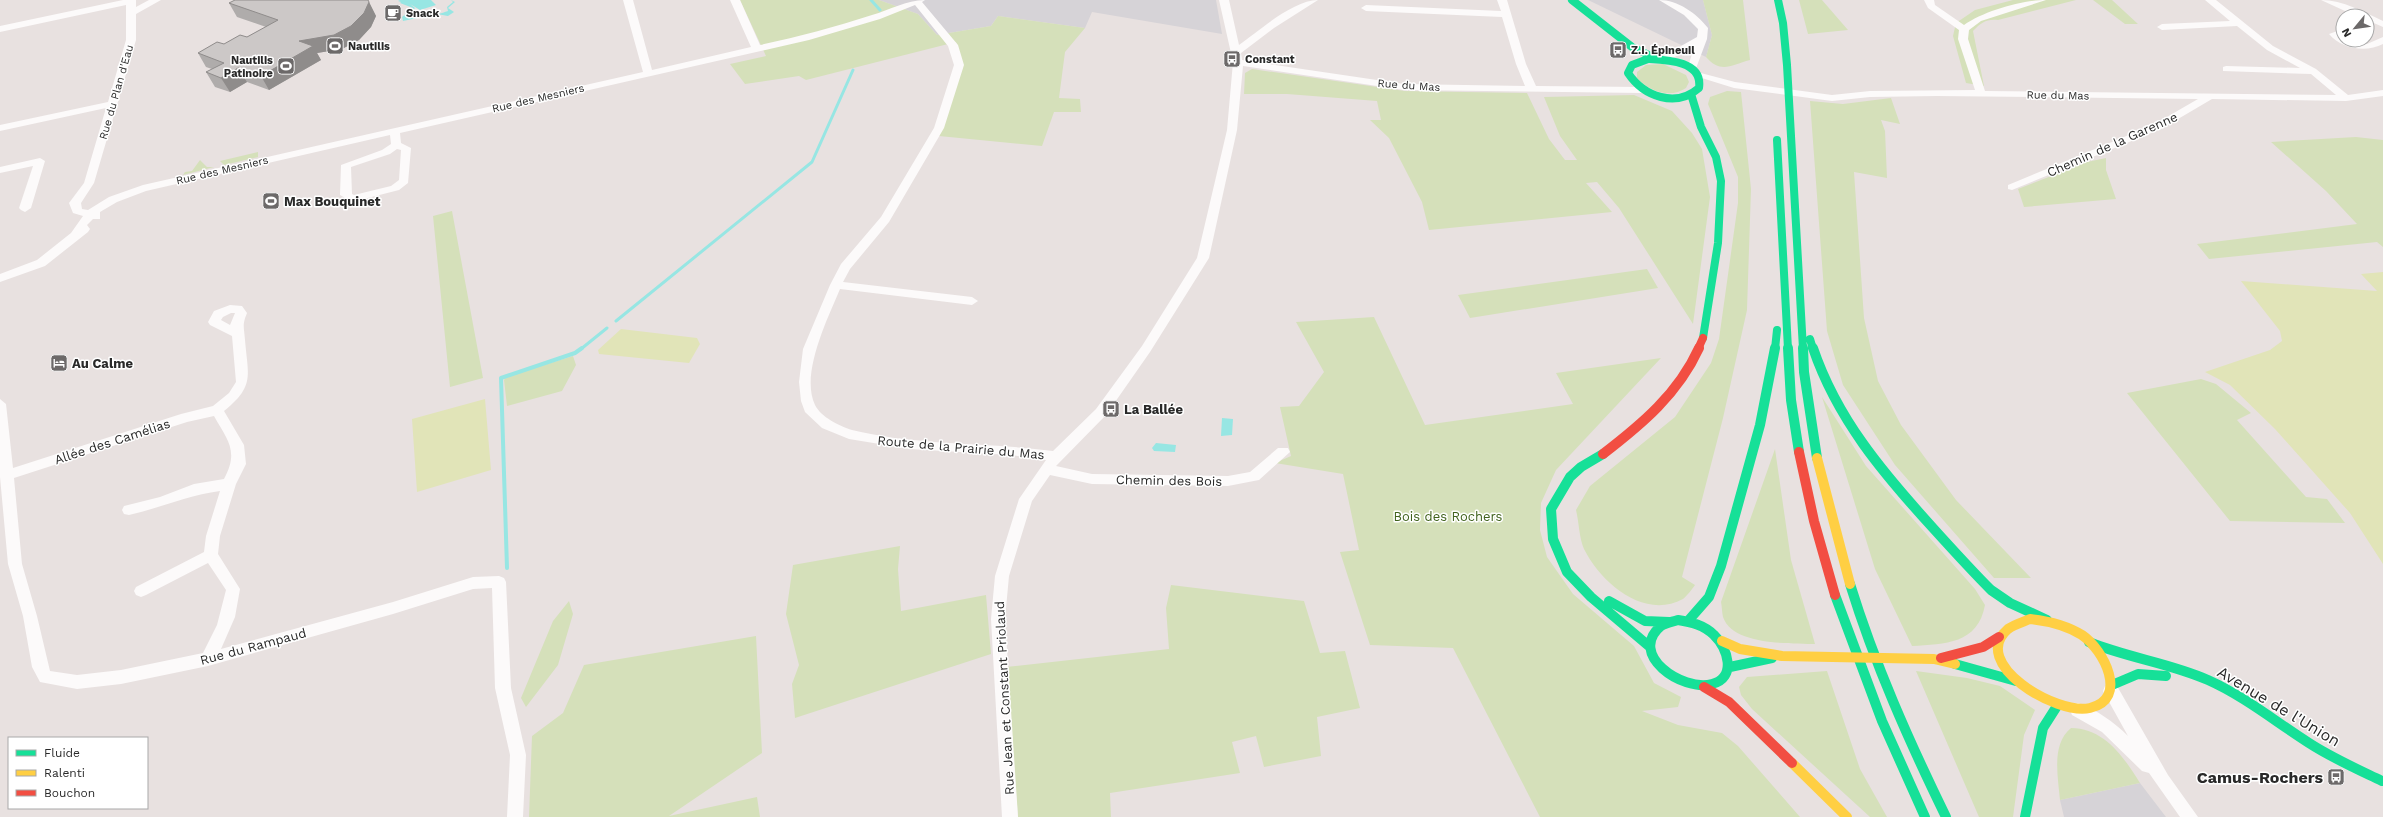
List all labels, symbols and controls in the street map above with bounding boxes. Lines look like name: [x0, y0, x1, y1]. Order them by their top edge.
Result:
cafe icon: Snack: [383, 3, 403, 23]
place label: Snack: [406, 7, 439, 20]
north arrow: [2335, 8, 2375, 48]
text: N: [2339, 26, 2354, 39]
sports icon: Nautilis: [325, 36, 345, 56]
place label: Nautilis: [348, 40, 390, 53]
bus stop icon: Z.I. Épineuil: [1608, 40, 1628, 60]
street label: Rue du Plan d'Eau: [97, 43, 136, 141]
place label: Z.I. Épineuil: [1631, 44, 1695, 57]
bus stop icon: Constant: [1222, 49, 1242, 69]
place label: Constant: [1245, 53, 1295, 66]
place label: Nautilis Patinoire: [224, 54, 273, 80]
sports icon: Nautilis Patinoire: [276, 56, 296, 76]
street label: Rue du Mas: [1377, 77, 1441, 94]
street label: Rue des Mesniers: [491, 81, 586, 115]
street label: Rue du Mas: [2026, 88, 2090, 103]
street label: Chemin de la Garenne: [2045, 109, 2180, 180]
street label: Rue des Mesniers: [175, 153, 270, 187]
sports icon: Max Bouquinet: [261, 191, 281, 211]
place label: Max Bouquinet: [284, 194, 381, 209]
hotel icon: Au Calme: [49, 353, 69, 373]
place label: Au Calme: [72, 356, 133, 371]
bus stop icon: La Ballée: [1101, 399, 1121, 419]
place label: La Ballée: [1124, 402, 1183, 417]
street label: Allée des Camélias: [52, 416, 172, 467]
street label: Route de la Prairie du Mas: [877, 433, 1045, 462]
street label: Chemin des Bois: [1116, 472, 1222, 489]
park label: Bois des Rochers: [1394, 509, 1503, 524]
street label: Rue Jean et Constant Priolaud: [992, 601, 1017, 795]
street label: Rue du Rampaud: [198, 625, 308, 668]
street label: Avenue de l'Union: [2214, 662, 2344, 751]
legend: [8, 737, 148, 809]
text: Fluide: [44, 746, 80, 760]
text: Ralenti: [44, 766, 85, 780]
bus stop icon: Camus-Rochers: [2326, 767, 2346, 787]
place label: Camus-Rochers: [2197, 768, 2323, 787]
text: Bouchon: [44, 786, 95, 800]

